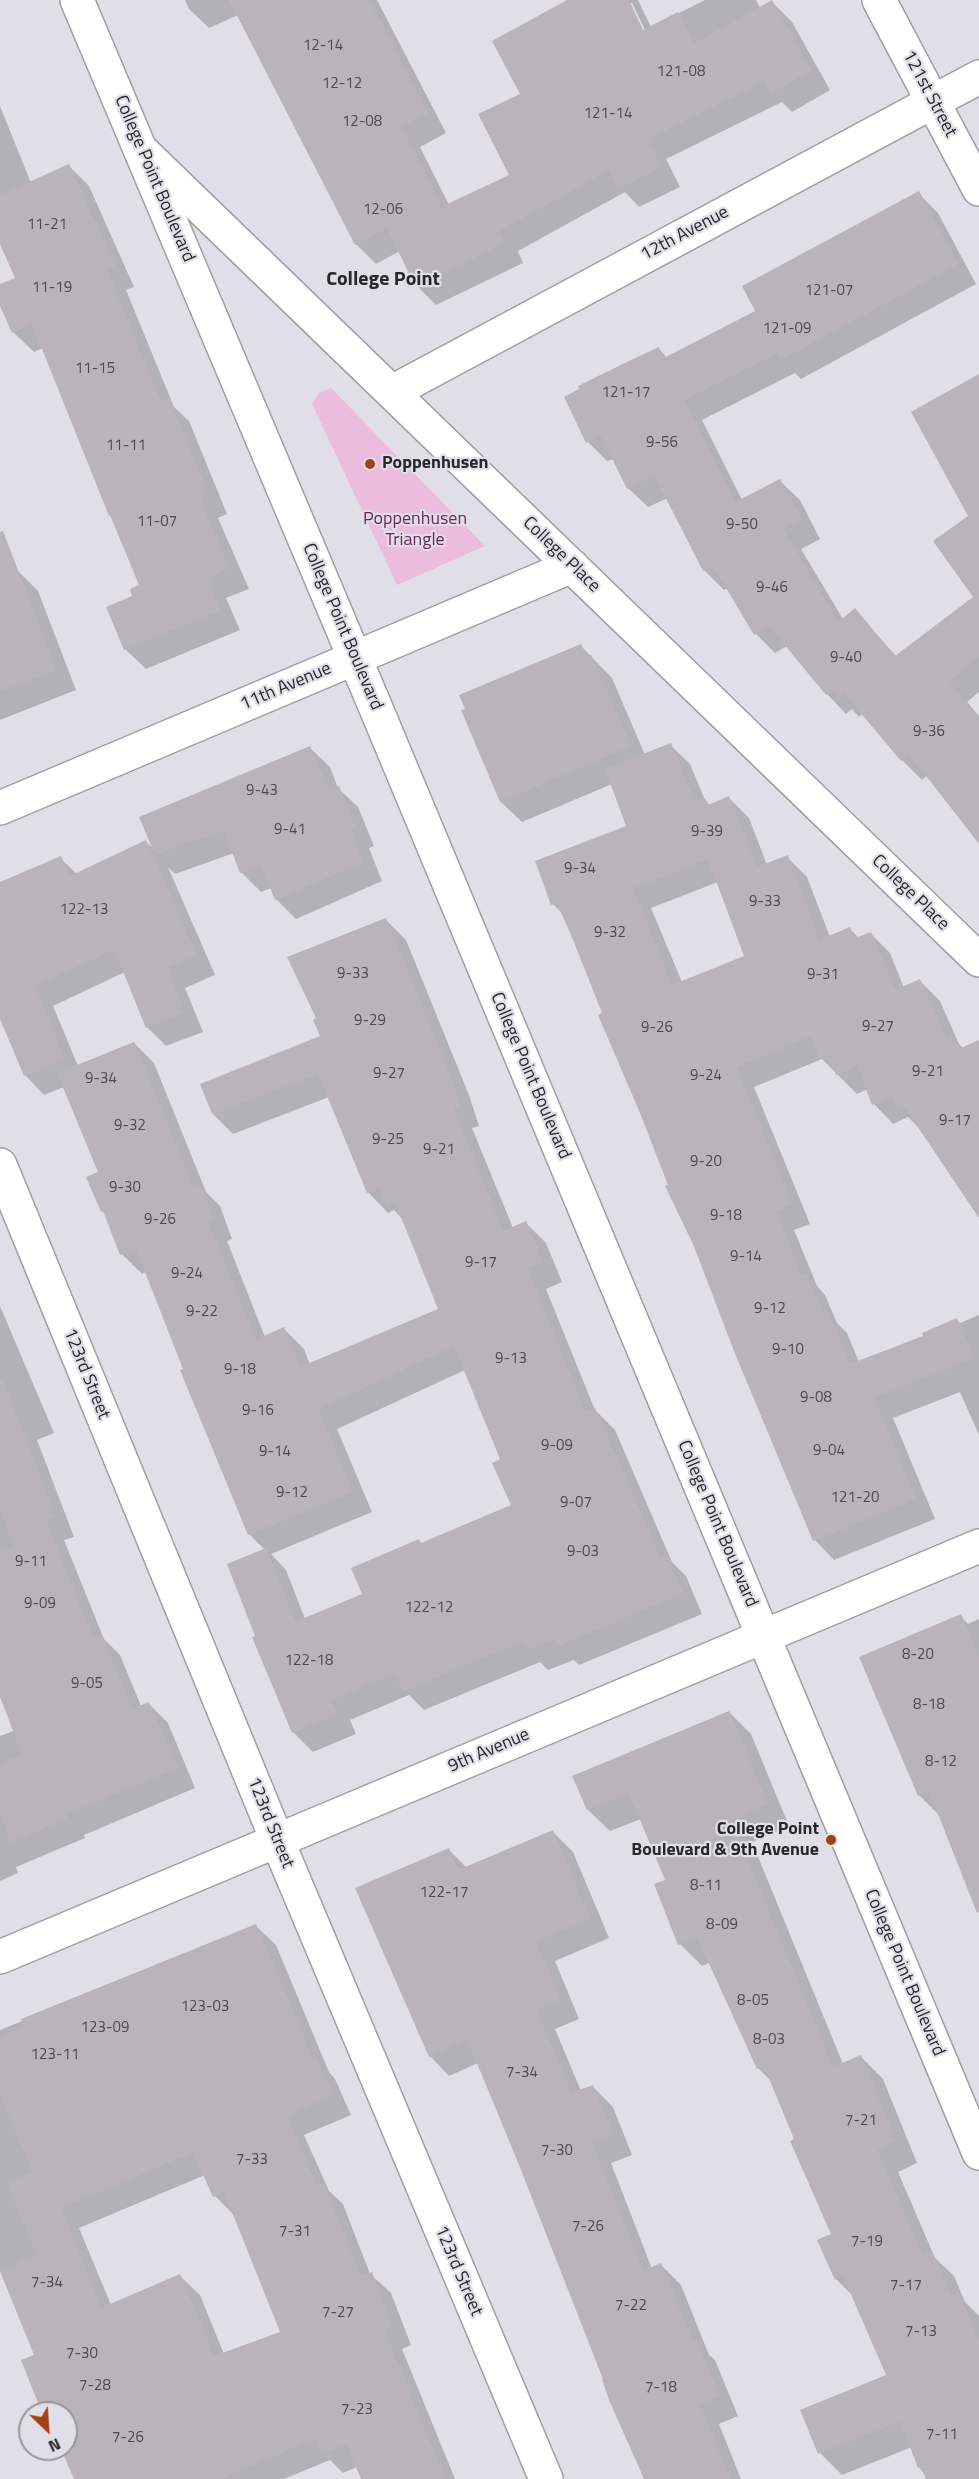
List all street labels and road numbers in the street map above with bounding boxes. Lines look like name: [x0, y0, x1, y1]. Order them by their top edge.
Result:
street label: 121st Street: [897, 47, 961, 141]
street label: College Point Boulevard: [109, 92, 199, 266]
street label: 12th Avenue: [637, 202, 733, 266]
street label: College Place: [518, 513, 604, 597]
street label: College Point Boulevard: [297, 540, 387, 714]
street label: 11th Avenue: [237, 658, 335, 716]
street label: College Place: [867, 851, 953, 935]
street label: College Point Boulevard: [485, 989, 575, 1163]
street label: 123rd Street: [58, 1325, 114, 1423]
street label: College Point Boulevard: [672, 1437, 762, 1611]
street label: 9th Avenue: [445, 1724, 533, 1778]
street label: 123rd Street: [242, 1774, 298, 1872]
street label: College Point Boulevard: [859, 1886, 949, 2060]
street label: 123rd Street: [429, 2223, 487, 2319]

